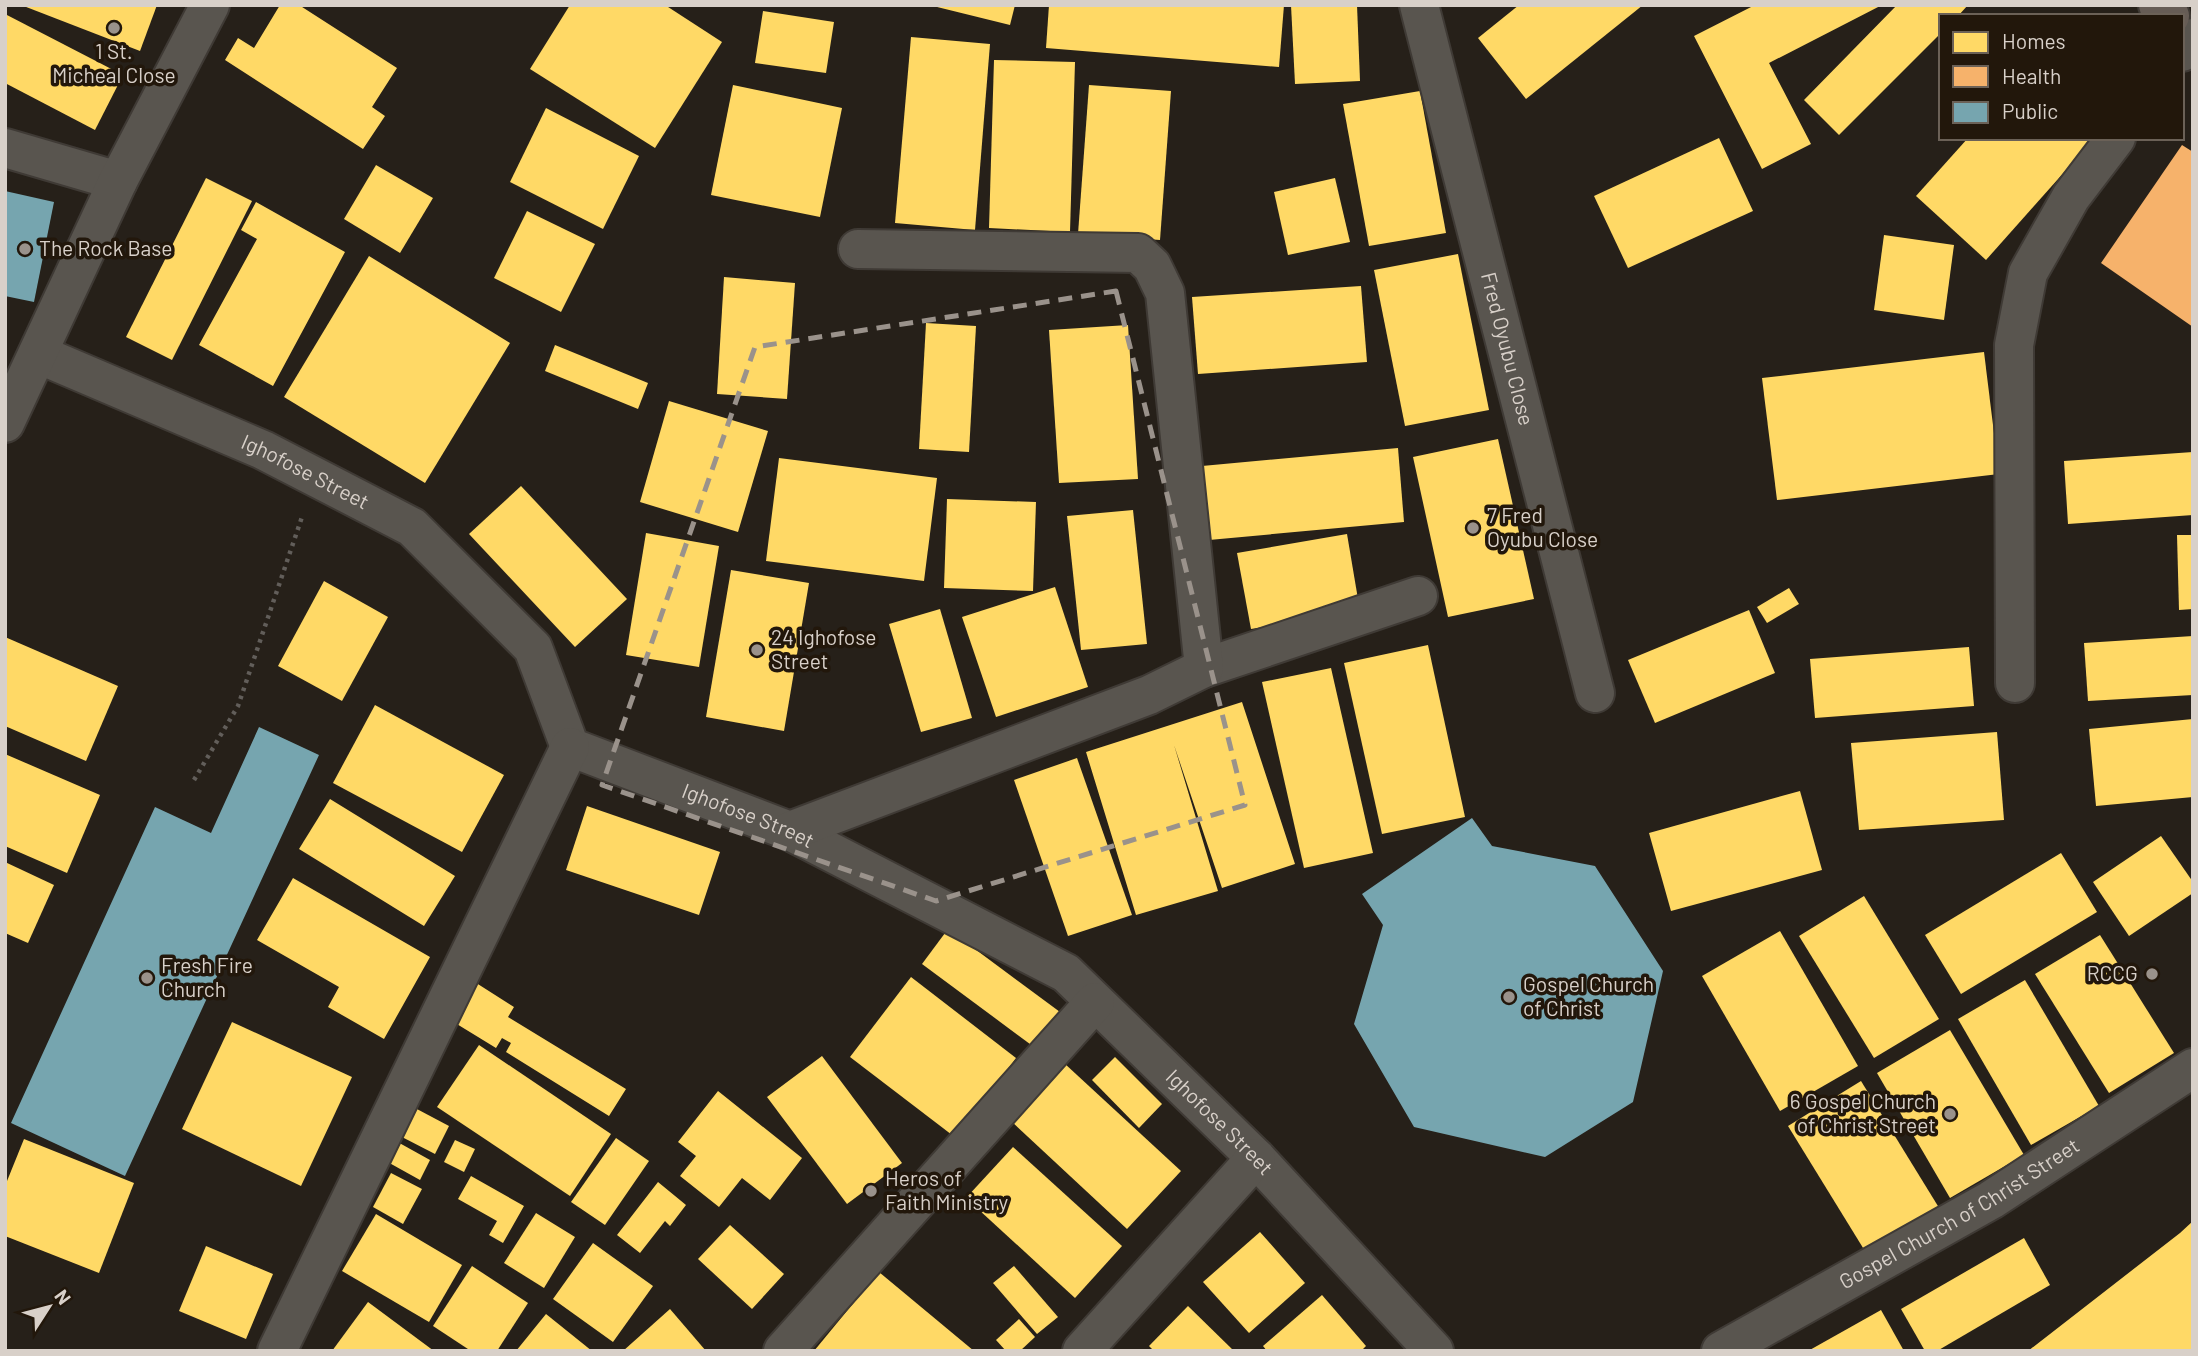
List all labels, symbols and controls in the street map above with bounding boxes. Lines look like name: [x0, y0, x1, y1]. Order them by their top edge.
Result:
legend: [1939, 14, 2184, 140]
marker: 1 St. Micheal Close: [106, 20, 122, 36]
text: Homes: [2002, 28, 2066, 53]
place label: 1 St. Micheal Close: [52, 38, 176, 87]
text: Health: [2002, 63, 2061, 88]
text: Public: [2002, 98, 2058, 123]
place label: The Rock Base: [39, 235, 172, 260]
marker: The Rock Base: [17, 241, 33, 257]
street label: Fred Oyubu Close: [1477, 269, 1540, 428]
street label: Ighofose Street: [238, 428, 374, 514]
place label: 7 Fred Oyubu Close: [1487, 502, 1598, 551]
marker: 7 Fred Oyubu Close: [1465, 520, 1481, 536]
place label: 24 Ighofose Street: [771, 624, 876, 673]
marker: 24 Ighofose Street: [749, 642, 765, 658]
street label: Ighofose Street: [679, 777, 819, 852]
place label: Fresh Fire Church: [161, 952, 253, 1001]
place label: RCCG: [2087, 960, 2138, 985]
marker: RCCG: [2144, 966, 2160, 982]
marker: Fresh Fire Church: [139, 970, 155, 986]
place label: Gospel Church of Christ: [1523, 971, 1654, 1020]
marker: Gospel Church of Christ: [1501, 989, 1517, 1005]
street label: Ighofose Street: [1161, 1063, 1279, 1179]
place label: 6 Gospel Church of Christ Street: [1790, 1088, 1936, 1137]
marker: 6 Gospel Church of Christ Street: [1942, 1106, 1958, 1122]
street label: Gospel Church of Christ Street: [1834, 1132, 2083, 1293]
place label: Heros of Faith Ministry: [885, 1165, 1009, 1214]
marker: Heros of Faith Ministry: [863, 1183, 879, 1199]
north arrow: [14, 1272, 84, 1342]
text: N: [50, 1285, 76, 1309]

